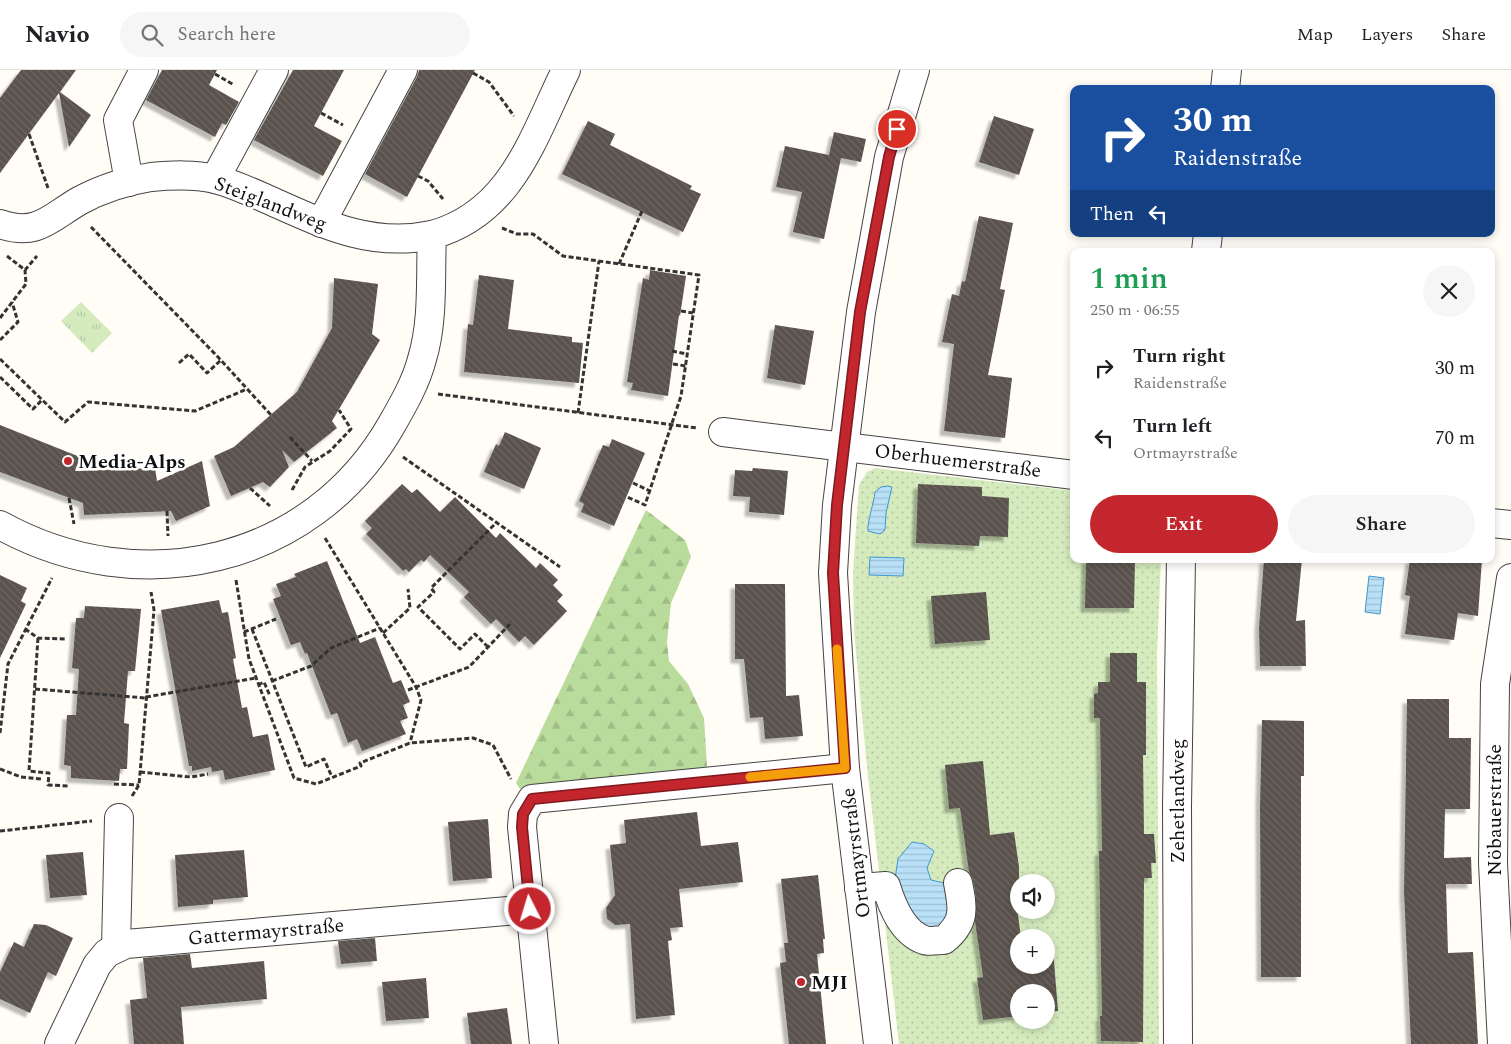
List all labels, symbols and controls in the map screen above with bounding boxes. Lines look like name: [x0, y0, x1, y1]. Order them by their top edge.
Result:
search box: [120, 12, 470, 57]
text: Navio: [25, 17, 90, 53]
text: Search here: [178, 20, 276, 49]
icon: search: [138, 21, 166, 49]
text: Map: [1297, 21, 1333, 48]
text: Layers: [1361, 21, 1413, 48]
text: Share: [1441, 21, 1486, 48]
text: 30 m: [1173, 94, 1253, 147]
icon: right: [1090, 105, 1155, 170]
pin: [876, 108, 918, 150]
icon: arrive: [883, 115, 911, 143]
text: Raidenstraße: [1173, 142, 1302, 175]
street label: Steiglandweg: [210, 169, 331, 239]
text: Then: [1090, 200, 1134, 229]
icon: left: [1144, 200, 1172, 228]
text: 1 min: [1090, 256, 1168, 302]
button: close: [1423, 265, 1475, 317]
text: 250 m · 06:55: [1090, 298, 1180, 322]
text: Turn right: [1133, 342, 1226, 371]
icon: right: [1090, 354, 1118, 382]
text: 30 m: [1435, 354, 1475, 383]
text: Raidenstraße: [1133, 371, 1227, 395]
text: Turn left: [1133, 412, 1212, 441]
icon: left: [1090, 424, 1118, 452]
text: 70 m: [1435, 424, 1475, 453]
street label: Oberhuemerstraße: [873, 436, 1043, 486]
text: Ortmayrstraße: [1133, 441, 1238, 465]
place label: Media-Alps: [78, 447, 186, 477]
marker: Media-Alps: [62, 455, 74, 467]
button: Exit: [1090, 495, 1278, 553]
button: Share: [1288, 495, 1475, 553]
street label: Zehetlandweg: [1163, 739, 1193, 863]
street label: Nöbauerstraße: [1480, 744, 1510, 876]
street label: Ortmayrstraße: [833, 786, 879, 920]
map controls: [1010, 874, 1055, 1029]
button: sound: [1010, 874, 1055, 919]
position arrow: [503, 882, 555, 934]
street label: Gattermayrstraße: [187, 910, 345, 954]
button: +: [1010, 929, 1055, 974]
place label: MJI: [811, 968, 848, 998]
marker: MJI: [795, 976, 807, 988]
button: −: [1010, 984, 1055, 1029]

